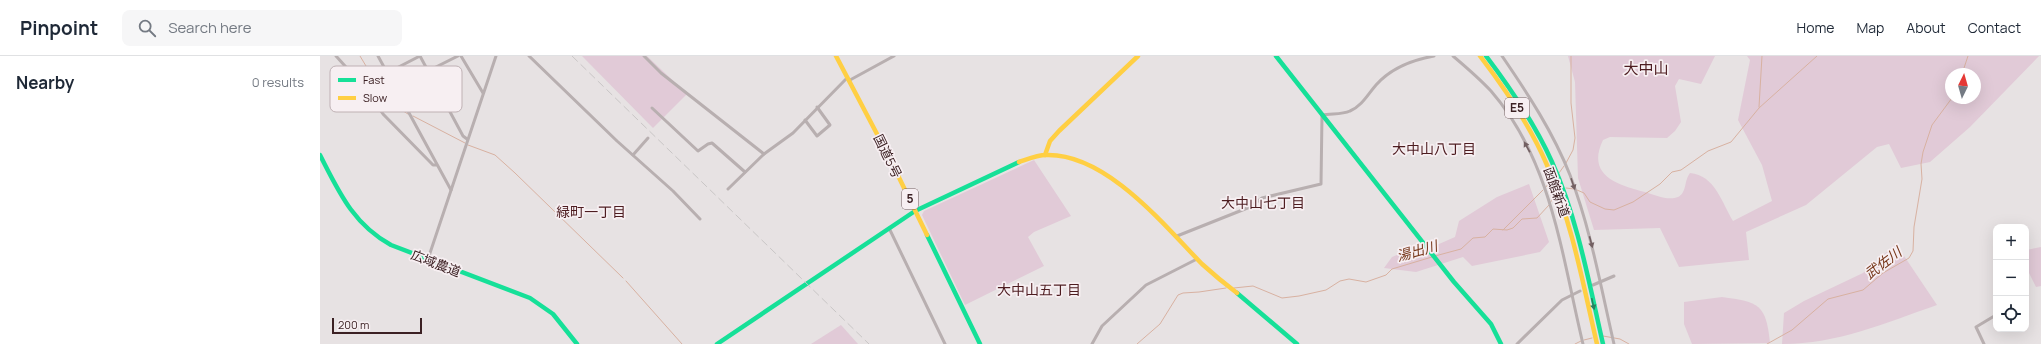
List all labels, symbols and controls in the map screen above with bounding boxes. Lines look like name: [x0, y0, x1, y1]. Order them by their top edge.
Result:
search box: [122, 10, 402, 46]
text: Pinpoint: [20, 15, 98, 41]
icon: search: [136, 17, 158, 39]
text: Search here: [168, 17, 252, 38]
text: Home: [1797, 18, 1834, 37]
text: Map: [1856, 18, 1884, 37]
text: About: [1906, 18, 1946, 37]
text: Contact: [1968, 18, 2021, 37]
district label: 大中山: [1623, 58, 1669, 79]
legend: [330, 66, 462, 112]
north arrow: [1945, 68, 1981, 104]
text: Nearby: [16, 71, 74, 94]
text: Fast: [363, 72, 385, 87]
text: 0 results: [252, 73, 304, 91]
text: Slow: [363, 90, 388, 105]
road number: E5: [1505, 98, 1529, 118]
street label: 国道5号: [870, 131, 906, 181]
district label: 大中山八丁目: [1392, 139, 1476, 158]
one-way arrow: [1524, 141, 1530, 153]
street label: 函館新道: [1540, 164, 1574, 220]
one-way arrow: [1570, 178, 1576, 190]
road number: 5: [902, 189, 918, 209]
district label: 大中山七丁目: [1221, 193, 1305, 212]
district label: 緑町一丁目: [556, 202, 626, 221]
map controls: [1993, 224, 2029, 332]
button: +: [1993, 224, 2029, 260]
water label: 湯出川: [1394, 235, 1442, 265]
one-way arrow: [1588, 236, 1594, 248]
water label: 武佐川: [1860, 241, 1907, 283]
street label: 広域農道: [408, 245, 464, 281]
button: −: [1993, 260, 2029, 296]
district label: 大中山五丁目: [997, 280, 1081, 299]
button: locate: [1993, 296, 2029, 332]
one-way arrow: [1591, 298, 1597, 310]
scale bar: [332, 316, 422, 335]
text: 200 m: [338, 317, 369, 332]

